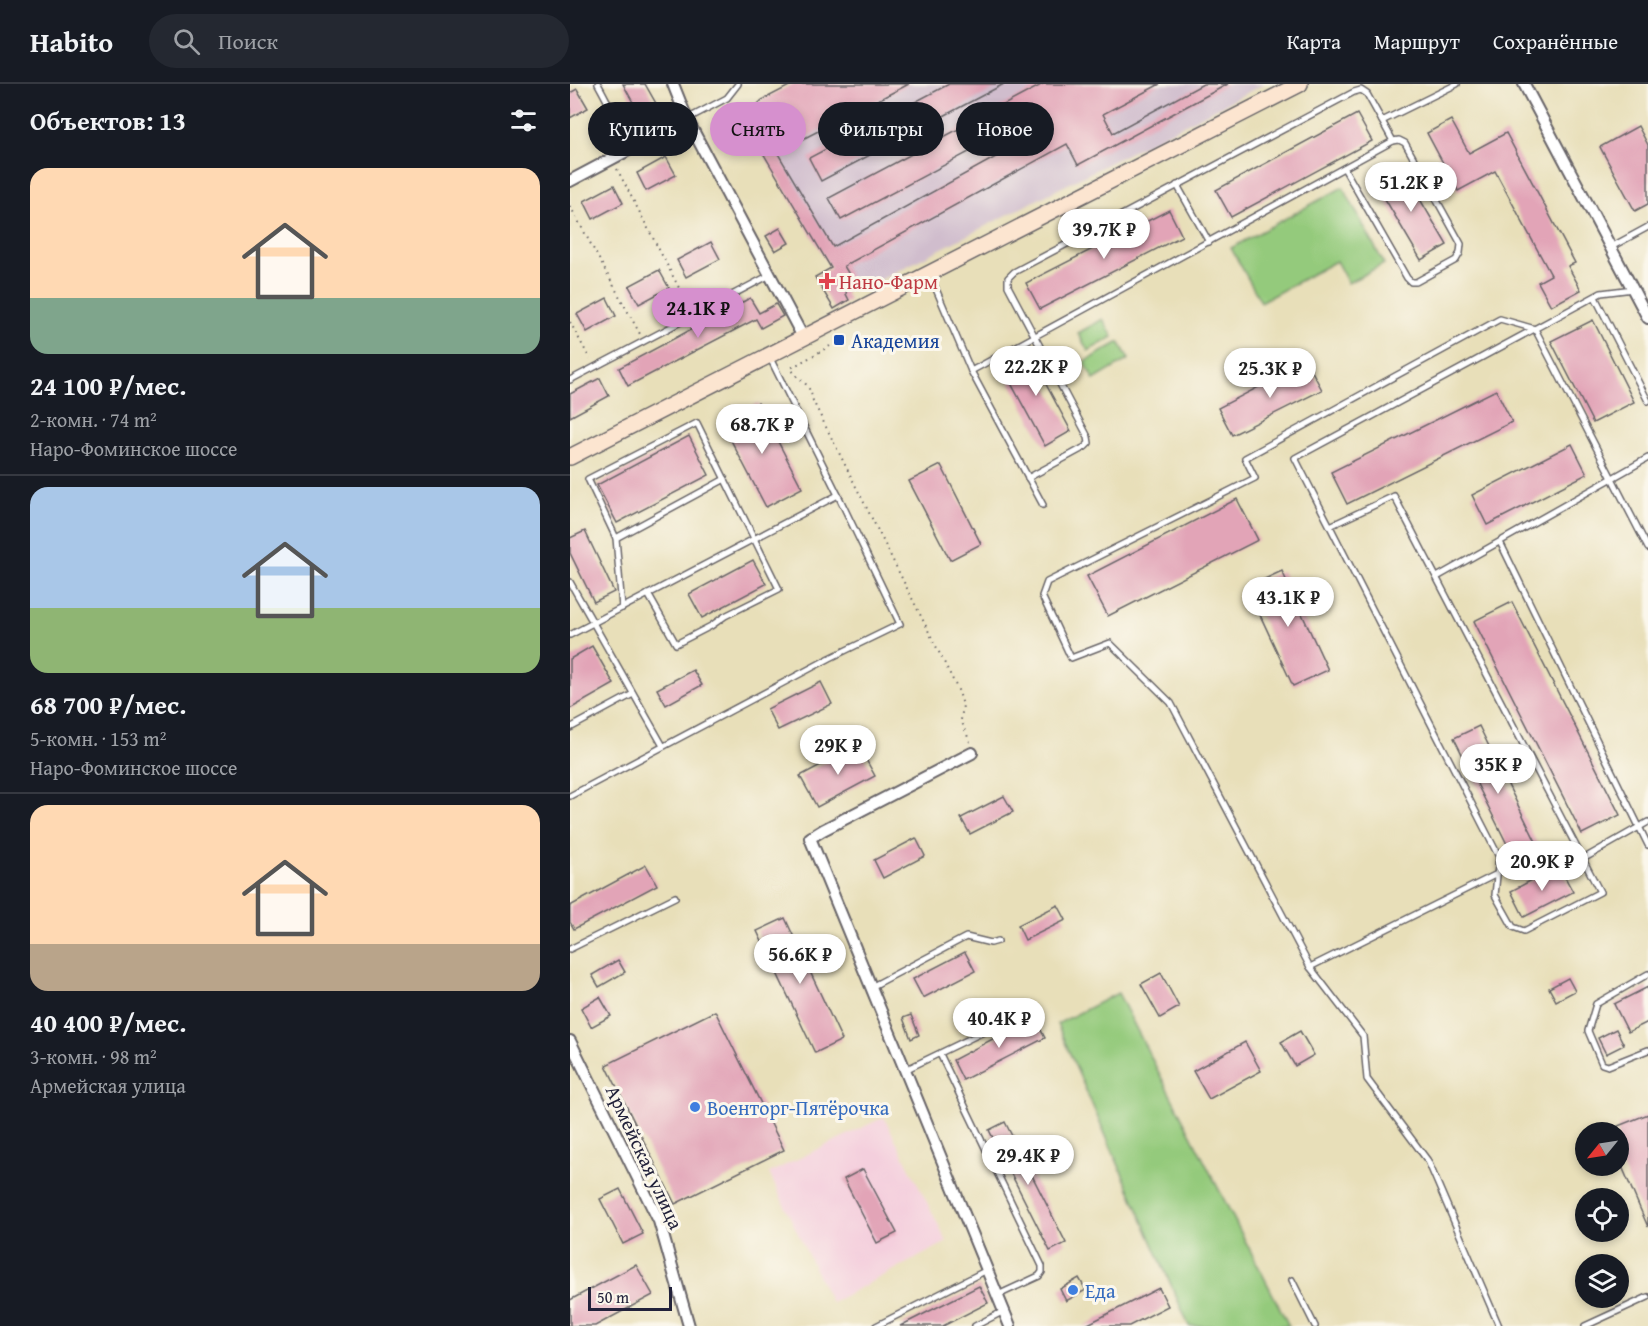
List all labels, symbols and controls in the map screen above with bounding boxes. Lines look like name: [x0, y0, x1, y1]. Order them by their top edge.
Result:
search box: [149, 14, 569, 68]
text: Habito: [30, 21, 113, 62]
icon: search: [170, 25, 203, 58]
text: Поиск: [218, 25, 278, 57]
text: Карта: [1287, 26, 1341, 57]
text: Маршрут: [1374, 26, 1460, 57]
text: Сохранённые: [1493, 26, 1618, 57]
text: Объектов: 13: [30, 101, 186, 140]
chip: Купить: [588, 102, 698, 156]
chip: Снять: [710, 102, 806, 156]
chip: Фильтры: [818, 102, 944, 156]
chip: Новое: [956, 102, 1054, 156]
icon: filters: [507, 104, 540, 137]
pin: 51.2K ₽: [1356, 162, 1466, 213]
text: 51.2K ₽: [1379, 167, 1443, 196]
icon: home: [231, 207, 339, 315]
pin: 39.7K ₽: [1049, 209, 1159, 260]
text: 39.7K ₽: [1072, 214, 1136, 243]
place label: Нано-Фарм: [839, 267, 938, 296]
marker: Нано-Фарм: [820, 274, 834, 288]
pin: 24.1K ₽: [643, 288, 753, 339]
text: 24.1K ₽: [666, 293, 730, 322]
place label: Академия: [851, 326, 940, 355]
marker: Академия: [832, 333, 846, 347]
pin: 22.2K ₽: [981, 346, 1091, 397]
pin: 25.3K ₽: [1215, 348, 1325, 399]
text: 22.2K ₽: [1004, 351, 1068, 380]
text: 25.3K ₽: [1238, 353, 1302, 382]
text: 24 100 ₽/мес.: [30, 366, 186, 405]
pin: 68.7K ₽: [707, 404, 817, 455]
text: 2-комн. · 74 m²: [30, 405, 157, 434]
text: 68.7K ₽: [730, 409, 794, 438]
text: Наро-Фоминское шоссе: [30, 434, 237, 463]
icon: home: [231, 526, 339, 634]
pin: 43.1K ₽: [1233, 577, 1343, 628]
text: 43.1K ₽: [1256, 582, 1320, 611]
text: 68 700 ₽/мес.: [30, 685, 186, 724]
text: 5-комн. · 153 m²: [30, 724, 166, 753]
pin: 29K ₽: [796, 725, 880, 776]
text: 29K ₽: [814, 730, 862, 759]
pin: 35K ₽: [1456, 744, 1540, 795]
text: 35K ₽: [1474, 749, 1522, 778]
text: Наро-Фоминское шоссе: [30, 753, 237, 782]
pin: 20.9K ₽: [1487, 841, 1597, 892]
icon: home: [231, 844, 339, 952]
text: 20.9K ₽: [1510, 846, 1574, 875]
pin: 56.6K ₽: [745, 934, 855, 985]
text: 56.6K ₽: [768, 939, 832, 968]
pin: 40.4K ₽: [944, 998, 1054, 1049]
text: 40 400 ₽/мес.: [30, 1003, 186, 1042]
text: 40.4K ₽: [967, 1003, 1031, 1032]
text: 3-комн. · 98 m²: [30, 1042, 157, 1071]
text: Армейская улица: [30, 1071, 186, 1100]
street label: Армейская улица: [599, 1080, 691, 1234]
place label: Военторг-Пятёрочка: [707, 1093, 890, 1122]
marker: Военторг-Пятёрочка: [688, 1100, 702, 1114]
north arrow: [1575, 1122, 1629, 1176]
map controls: [1575, 1122, 1629, 1308]
pin: 29.4K ₽: [973, 1135, 1083, 1186]
text: 29.4K ₽: [996, 1140, 1060, 1169]
button: locate: [1575, 1188, 1629, 1242]
button: layers: [1575, 1254, 1629, 1308]
place label: Еда: [1085, 1276, 1116, 1305]
marker: Еда: [1066, 1283, 1080, 1297]
scale bar: [588, 1284, 672, 1312]
text: 50 m: [597, 1285, 629, 1309]

